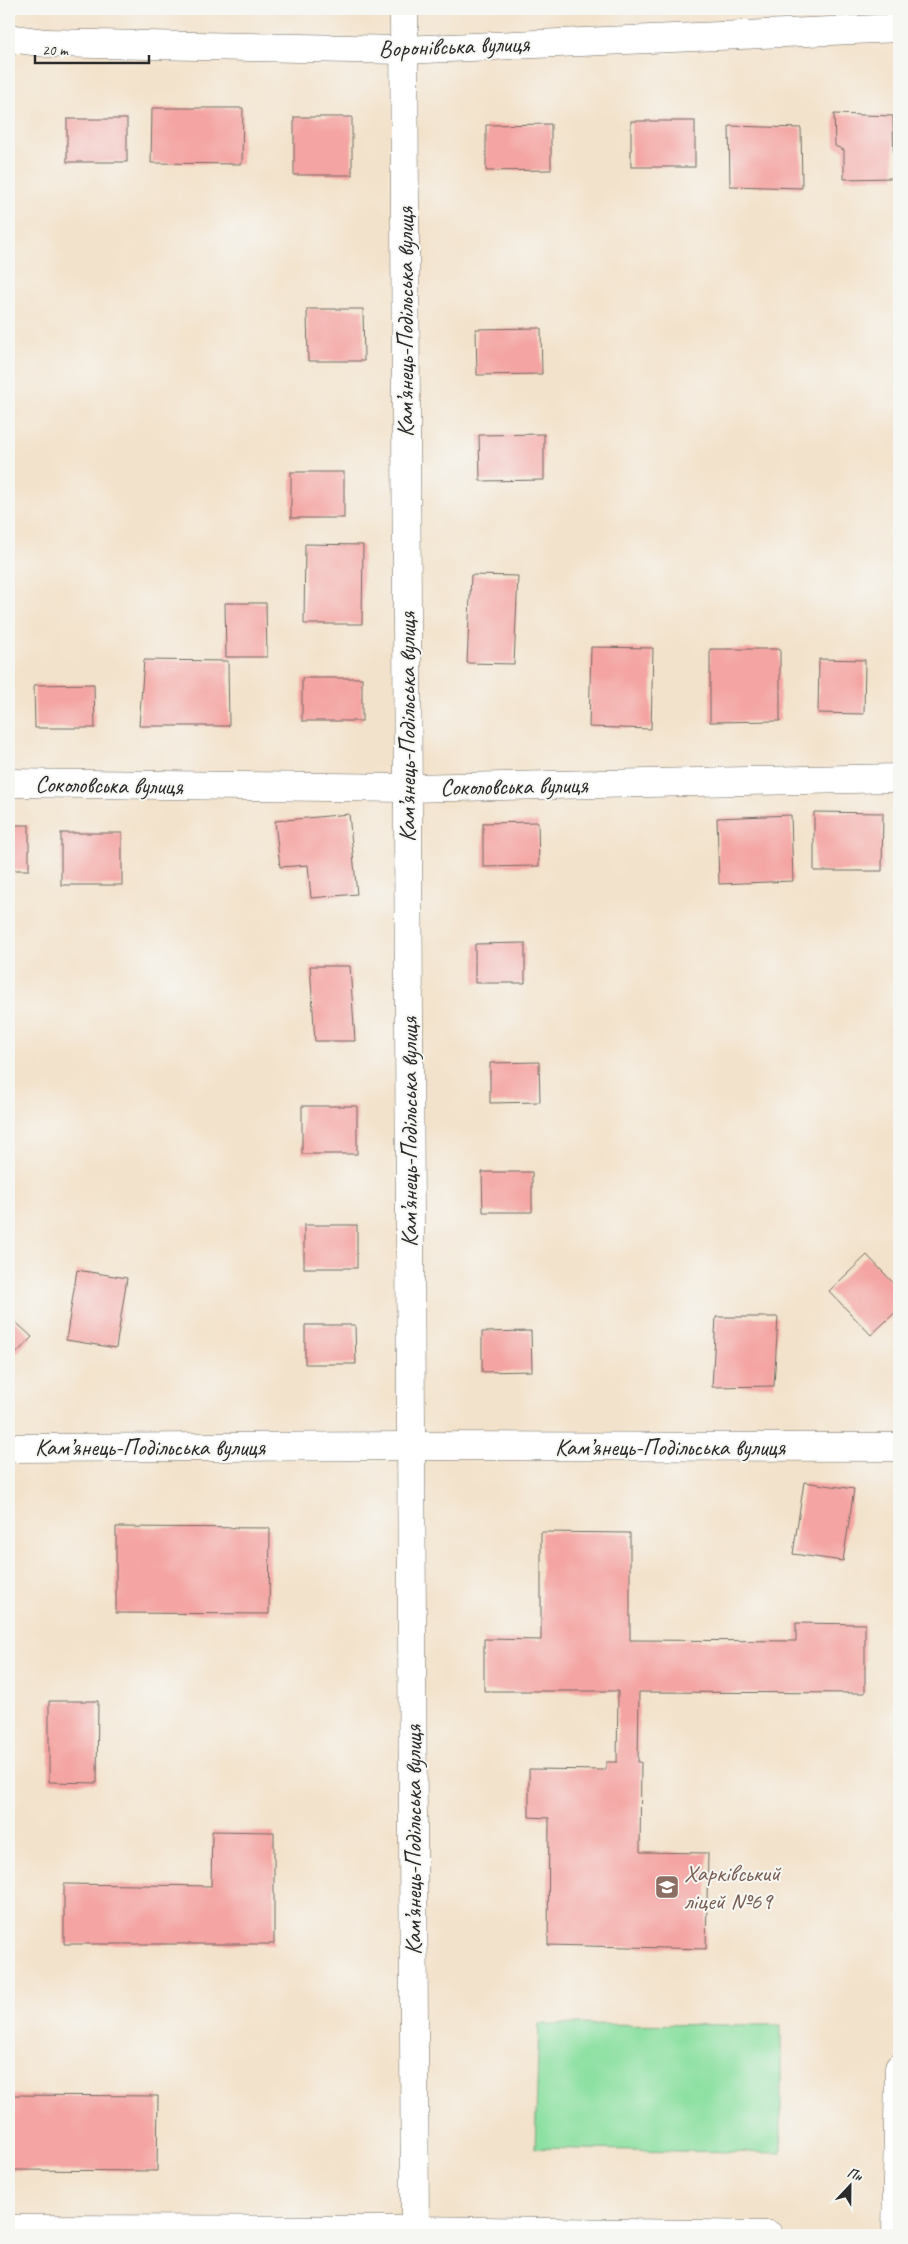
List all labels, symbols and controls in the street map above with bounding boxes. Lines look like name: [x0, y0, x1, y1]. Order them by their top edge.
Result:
street label: Воронівська вулиця: [378, 28, 531, 64]
scale bar: [35, 32, 149, 64]
text: 20 m: [42, 41, 69, 60]
street label: Кам’янець-Подільська вулиця: [390, 206, 420, 437]
street label: Кам’янець-Подільська вулиця: [392, 611, 422, 842]
street label: Соколовська вулиця: [35, 769, 184, 801]
street label: Соколовська вулиця: [440, 770, 589, 802]
street label: Кам’янець-Подільська вулиця: [394, 1016, 424, 1247]
street label: Кам’янець-Подільська вулиця: [35, 1432, 266, 1462]
street label: Кам’янець-Подільська вулиця: [555, 1432, 786, 1462]
street label: Кам’янець-Подільська вулиця: [398, 1724, 428, 1955]
place label: Харківський ліцей №69: [684, 1858, 782, 1916]
school or university icon: Харківський ліцей №69: [654, 1874, 680, 1900]
north arrow: [826, 2162, 876, 2212]
text: Пн: [845, 2164, 865, 2185]

